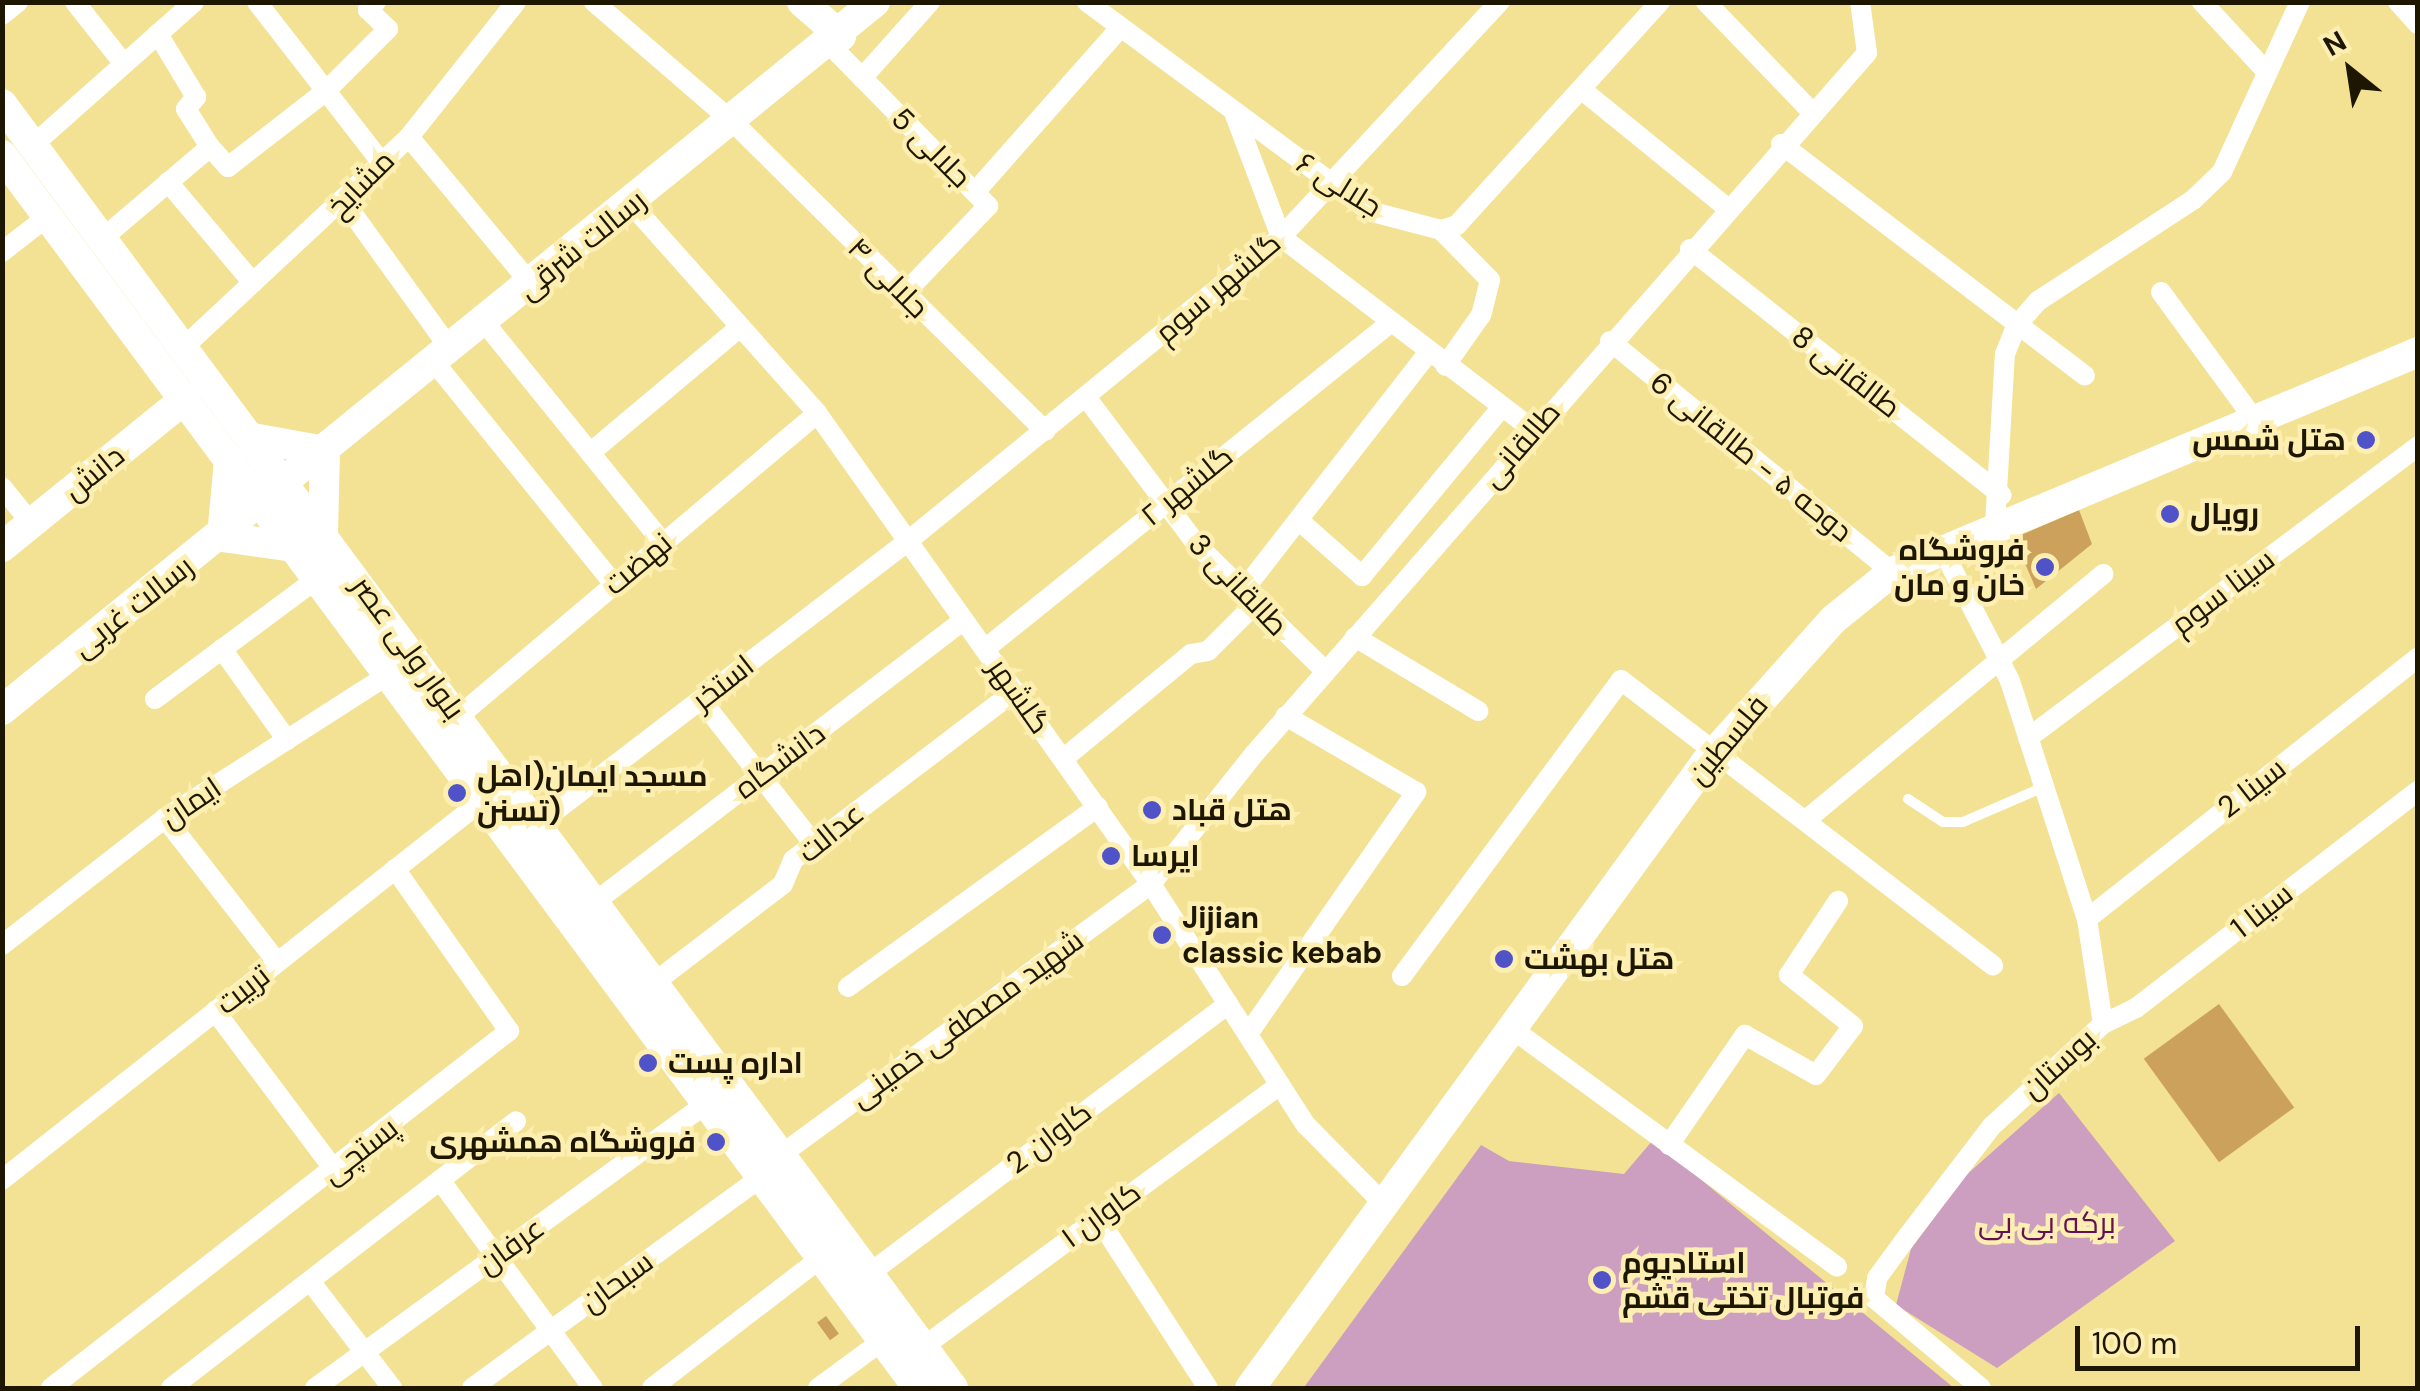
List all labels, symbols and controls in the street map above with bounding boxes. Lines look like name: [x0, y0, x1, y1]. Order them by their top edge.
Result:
north arrow: [2300, 20, 2400, 120]
text: N: [2317, 22, 2353, 65]
street label: جلالی 5: [884, 101, 978, 195]
street label: مشایخ: [320, 143, 402, 225]
street label: جلالی ۶: [1290, 145, 1388, 225]
street label: رسالت شرقی: [511, 182, 653, 308]
street label: گلشهر سوم: [1148, 225, 1288, 351]
street label: جلالی ۴: [840, 230, 936, 326]
street label: طالقانی 8: [1784, 318, 1908, 426]
street label: دوحه ۵ - طالقانی 6: [1642, 364, 1860, 550]
street label: طالقانی: [1474, 395, 1568, 495]
place label: هتل شمس: [2192, 422, 2346, 458]
marker: هتل شمس: [2355, 429, 2377, 451]
street label: دانش: [56, 438, 132, 508]
street label: گلشهر ۲: [1134, 438, 1240, 534]
place label: رویال: [2190, 496, 2259, 532]
marker: رویال: [2159, 503, 2181, 525]
street label: نهضت: [597, 525, 679, 603]
street label: طالقانی 3: [1181, 527, 1295, 643]
place label: فروشگاه خان و مان: [1894, 532, 2025, 602]
street label: سینا سوم: [2164, 541, 2282, 643]
street label: رسالت غربی: [65, 549, 201, 665]
marker: فروشگاه خان و مان: [2034, 556, 2056, 578]
street label: بلوار ولی عصر: [344, 569, 472, 727]
street label: استخر: [685, 648, 761, 718]
street label: گلشهر: [980, 651, 1058, 741]
street label: فلسطین: [1680, 688, 1776, 792]
street label: دانشگاه: [728, 715, 832, 807]
street label: سینا 2: [2211, 750, 2293, 826]
place label: مسجد ایمان(اهل تسنن): [477, 758, 708, 828]
street label: ایمان: [154, 770, 228, 836]
marker: مسجد ایمان(اهل تسنن): [446, 782, 468, 804]
place label: هتل قباد: [1172, 792, 1292, 828]
street label: عدالت: [791, 796, 871, 870]
marker: هتل قباد: [1141, 799, 1163, 821]
place label: ایرسا: [1131, 838, 1200, 874]
marker: ایرسا: [1100, 845, 1122, 867]
street label: سینا 1: [2224, 876, 2300, 946]
place label: Jijian classic kebab: [1182, 900, 1382, 970]
street label: شهید مصطفی خمینی: [843, 922, 1091, 1116]
marker: Jijian classic kebab: [1151, 924, 1173, 946]
place label: هتل بهشت: [1524, 941, 1674, 977]
marker: هتل بهشت: [1493, 948, 1515, 970]
street label: تربیت: [209, 958, 277, 1022]
street label: بوستان: [2014, 1021, 2104, 1107]
place label: اداره پست: [668, 1045, 803, 1081]
marker: اداره پست: [637, 1052, 659, 1074]
street label: کاوان 2: [999, 1094, 1099, 1182]
street label: پستچی: [315, 1110, 405, 1192]
place label: فروشگاه همشهری: [429, 1124, 696, 1160]
marker: فروشگاه همشهری: [705, 1131, 727, 1153]
street label: کاوان ۱: [1054, 1174, 1148, 1256]
park label: برکه بی بی: [1978, 1205, 2116, 1241]
street label: عرفان: [471, 1210, 551, 1282]
street label: سبحان: [574, 1244, 660, 1320]
place label: استادیوم فوتبال تختی قشم: [1622, 1245, 1864, 1316]
marker: استادیوم فوتبال تختی قشم: [1591, 1269, 1613, 1291]
scale bar: [2080, 1306, 2365, 1368]
text: 100 m: [2092, 1324, 2177, 1363]

